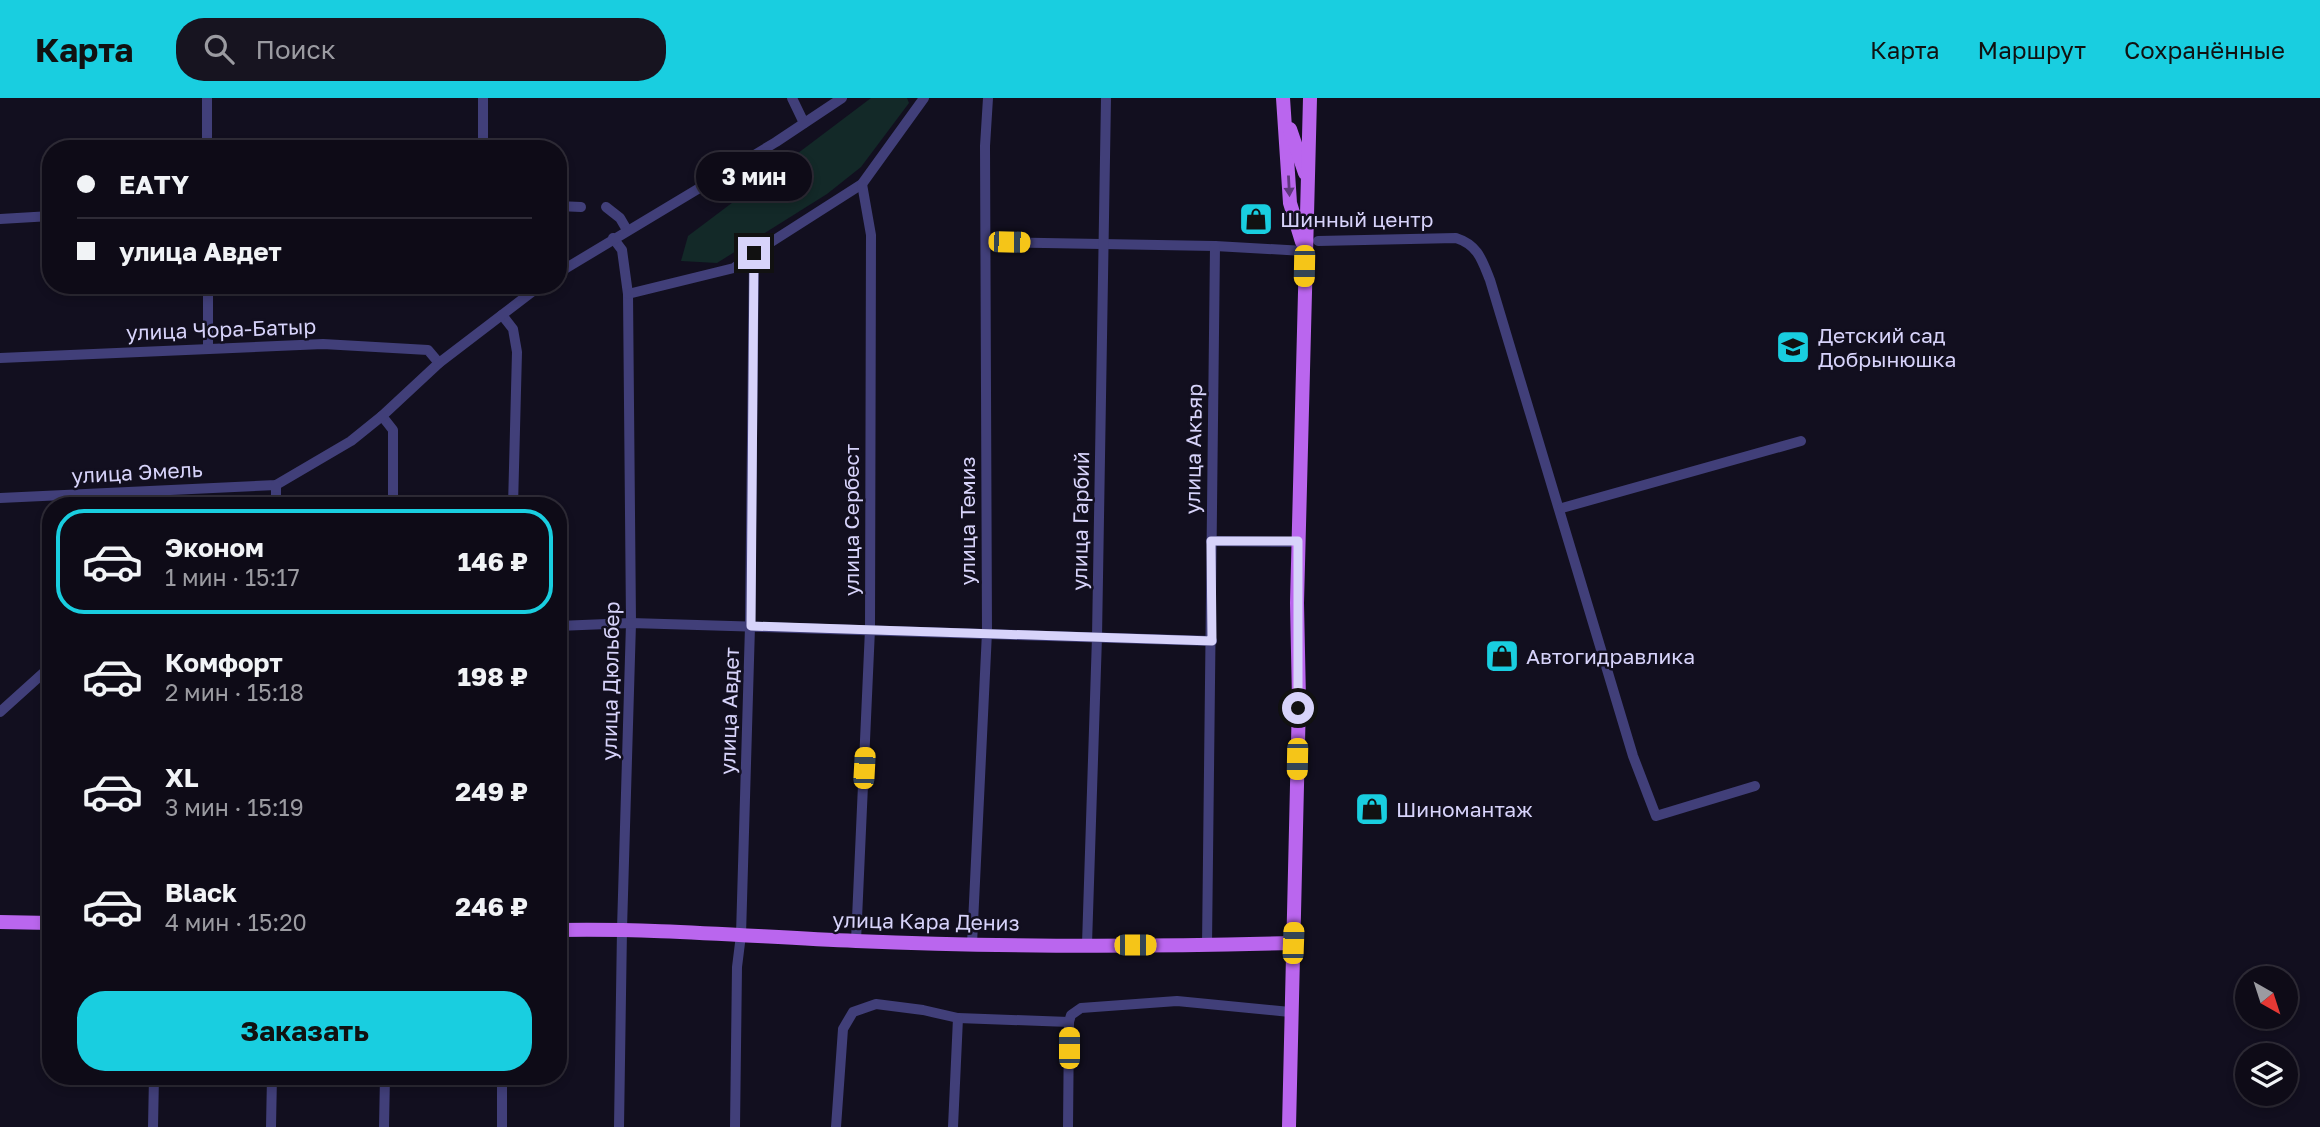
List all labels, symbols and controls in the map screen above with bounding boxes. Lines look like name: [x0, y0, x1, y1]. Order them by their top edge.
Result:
search box: [176, 18, 666, 81]
text: Карта: [35, 30, 134, 69]
icon: search: [200, 30, 238, 68]
text: Поиск: [256, 34, 336, 65]
text: Карта: [1870, 35, 1940, 64]
text: Маршрут: [1978, 35, 2086, 64]
text: Сохранённые: [2124, 35, 2285, 64]
callout: 3 мин: [696, 152, 812, 200]
text: 3 мин: [722, 162, 786, 190]
text: EАTY: [119, 169, 189, 200]
one-way arrow: [1284, 175, 1295, 197]
shop icon: Шинный центр: [1237, 200, 1275, 238]
place label: Шинный центр: [1280, 206, 1433, 232]
car: [988, 231, 1031, 253]
text: улица Авдет: [119, 236, 282, 267]
route end: [738, 237, 770, 269]
car: [1294, 245, 1315, 287]
street label: улица Чора-Батыр: [125, 313, 317, 345]
place label: Детский сад Добрынюшка: [1818, 322, 1956, 372]
school or university icon: Детский сад Добрынюшка: [1774, 328, 1812, 366]
street label: улица Акъяр: [1179, 384, 1207, 514]
street label: улица Сербест: [838, 444, 864, 596]
street label: улица Гарбий: [1066, 451, 1094, 591]
street label: улица Эмель: [71, 456, 203, 488]
street label: улица Темиз: [954, 456, 980, 586]
icon: car: [81, 530, 144, 593]
text: Эконом: [165, 532, 264, 563]
text: 146 ₽: [458, 546, 528, 577]
text: 1 мин · 15:17: [165, 563, 300, 591]
street label: улица Дюльбер: [596, 601, 624, 761]
shop icon: Автогидравлика: [1483, 637, 1521, 675]
place label: Автогидравлика: [1526, 643, 1695, 669]
icon: car: [81, 645, 144, 708]
text: Комфорт: [165, 647, 283, 678]
street label: улица Авдет: [714, 647, 744, 775]
text: 198 ₽: [457, 661, 528, 692]
text: 2 мин · 15:18: [165, 678, 304, 706]
route start: [1282, 692, 1314, 724]
car: [1287, 738, 1308, 780]
car: [853, 746, 876, 790]
icon: car: [81, 760, 144, 823]
text: XL: [165, 762, 199, 793]
text: 249 ₽: [455, 776, 528, 807]
shop icon: Шиномантаж: [1353, 790, 1391, 828]
text: 3 мин · 15:19: [165, 793, 304, 821]
place label: Шиномантаж: [1396, 796, 1533, 822]
icon: car: [81, 875, 144, 938]
text: Black: [165, 877, 237, 908]
text: 246 ₽: [455, 891, 528, 922]
street label: улица Кара Дениз: [832, 906, 1020, 936]
text: 4 мин · 15:20: [165, 908, 307, 936]
car: [1282, 922, 1305, 964]
car: [1115, 935, 1157, 956]
north arrow: [2235, 966, 2298, 1029]
map controls: [2235, 966, 2298, 1106]
button: Заказать: [77, 991, 532, 1071]
car: [1059, 1027, 1080, 1069]
button: layers: [2235, 1043, 2298, 1106]

